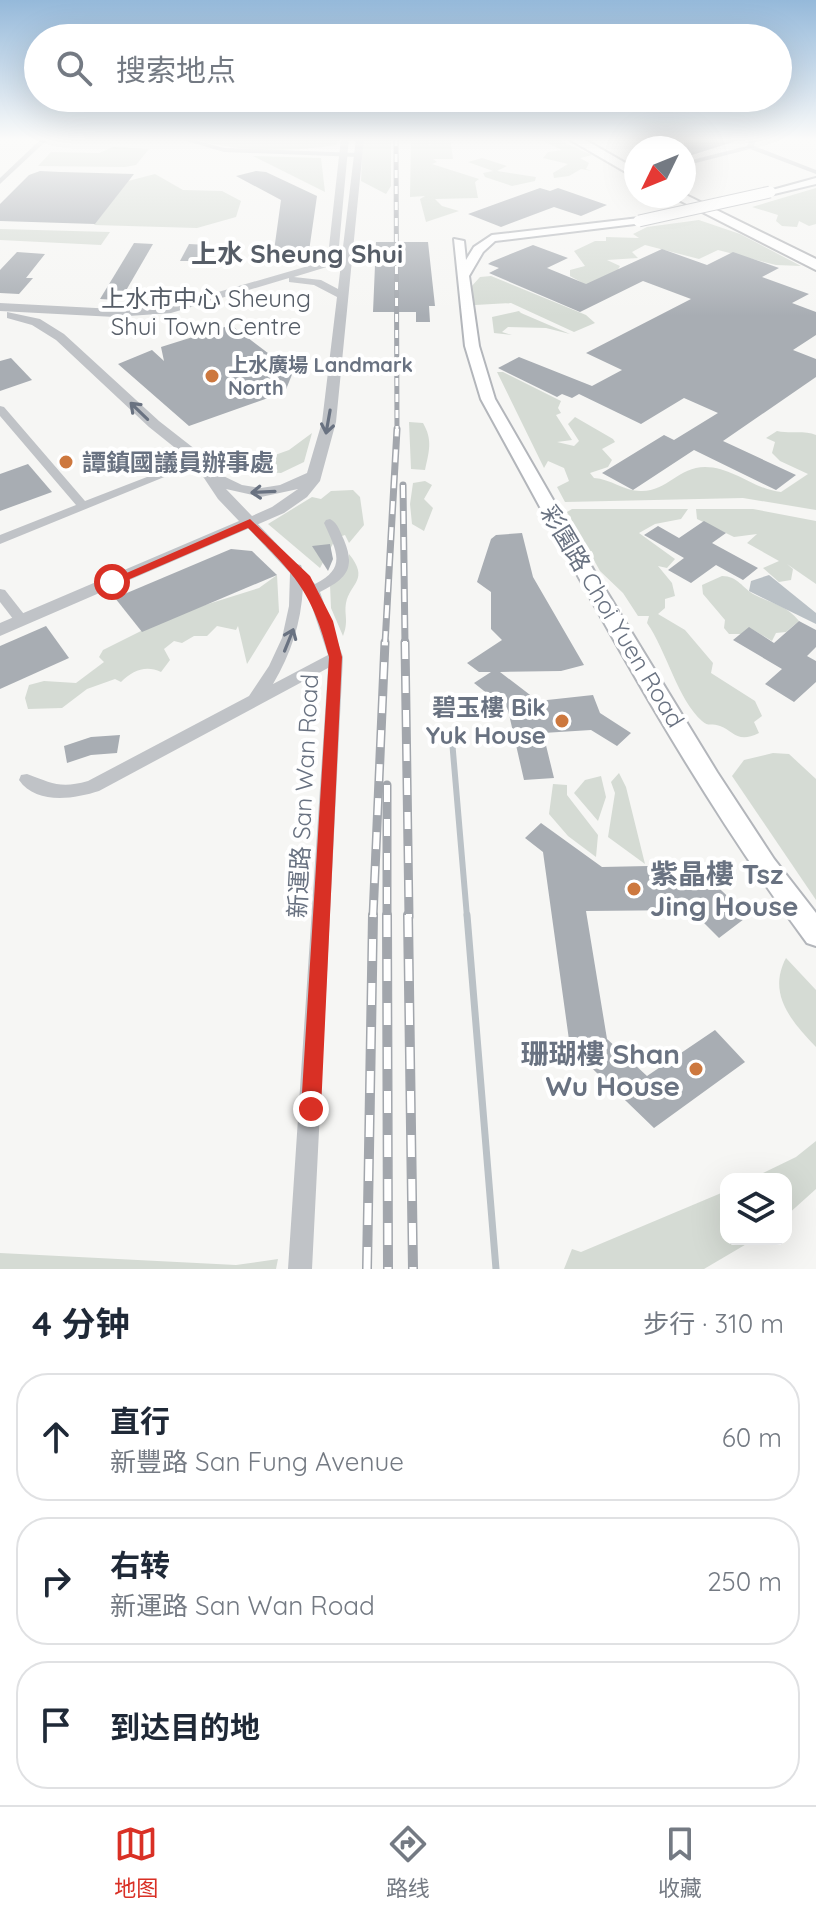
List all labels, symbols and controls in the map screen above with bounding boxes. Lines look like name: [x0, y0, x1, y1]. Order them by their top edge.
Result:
search box: [24, 24, 792, 112]
icon: search: [52, 46, 96, 90]
text: 搜索地点: [116, 51, 236, 89]
north arrow: [624, 136, 696, 208]
district label: 上水 Sheung Shui: [191, 237, 403, 270]
district label: 上水市中心 Sheung Shui Town Centre: [101, 283, 311, 341]
place label: 上水廣場 Landmark North: [228, 352, 413, 400]
marker: 上水廣場 Landmark North: [203, 367, 221, 385]
one-way arrow: [129, 401, 149, 420]
one-way arrow: [319, 409, 334, 434]
place label: 譚鎮國議員辦事處: [82, 447, 274, 477]
marker: 譚鎮國議員辦事處: [57, 453, 75, 471]
one-way arrow: [250, 484, 277, 499]
street label: 彩園路 Choi Yuen Road: [535, 499, 691, 733]
route start: [94, 564, 130, 600]
one-way arrow: [282, 628, 297, 653]
street label: 新運路 San Wan Road: [282, 673, 324, 919]
place label: 碧玉樓 Bik Yuk House: [426, 692, 546, 750]
marker: 碧玉樓 Bik Yuk House: [553, 712, 571, 730]
place label: 紫晶樓 Tsz Jing House: [650, 856, 799, 923]
marker: 紫晶樓 Tsz Jing House: [625, 880, 643, 898]
place label: 珊瑚樓 Shan Wu House: [521, 1036, 680, 1103]
marker: 珊瑚樓 Shan Wu House: [687, 1060, 705, 1078]
route end: [293, 1091, 329, 1127]
map controls: [720, 1173, 792, 1245]
button: layers: [720, 1173, 792, 1245]
text: 4 分钟: [32, 1302, 130, 1345]
text: 步行 · 310 m: [643, 1307, 784, 1340]
text: 直行: [110, 1402, 170, 1440]
icon: ahead: [34, 1415, 78, 1459]
text: 60 m: [722, 1421, 782, 1454]
text: 新豐路 San Fung Avenue: [110, 1445, 404, 1478]
text: 右转: [110, 1546, 170, 1584]
icon: right: [34, 1559, 78, 1603]
text: 250 m: [707, 1565, 782, 1598]
text: 新運路 San Wan Road: [110, 1589, 375, 1622]
icon: arrive: [34, 1703, 78, 1747]
text: 到达目的地: [110, 1708, 260, 1746]
tab: 地图: [114, 1822, 158, 1902]
tab: 路线: [386, 1822, 430, 1902]
tab: 收藏: [658, 1822, 702, 1902]

